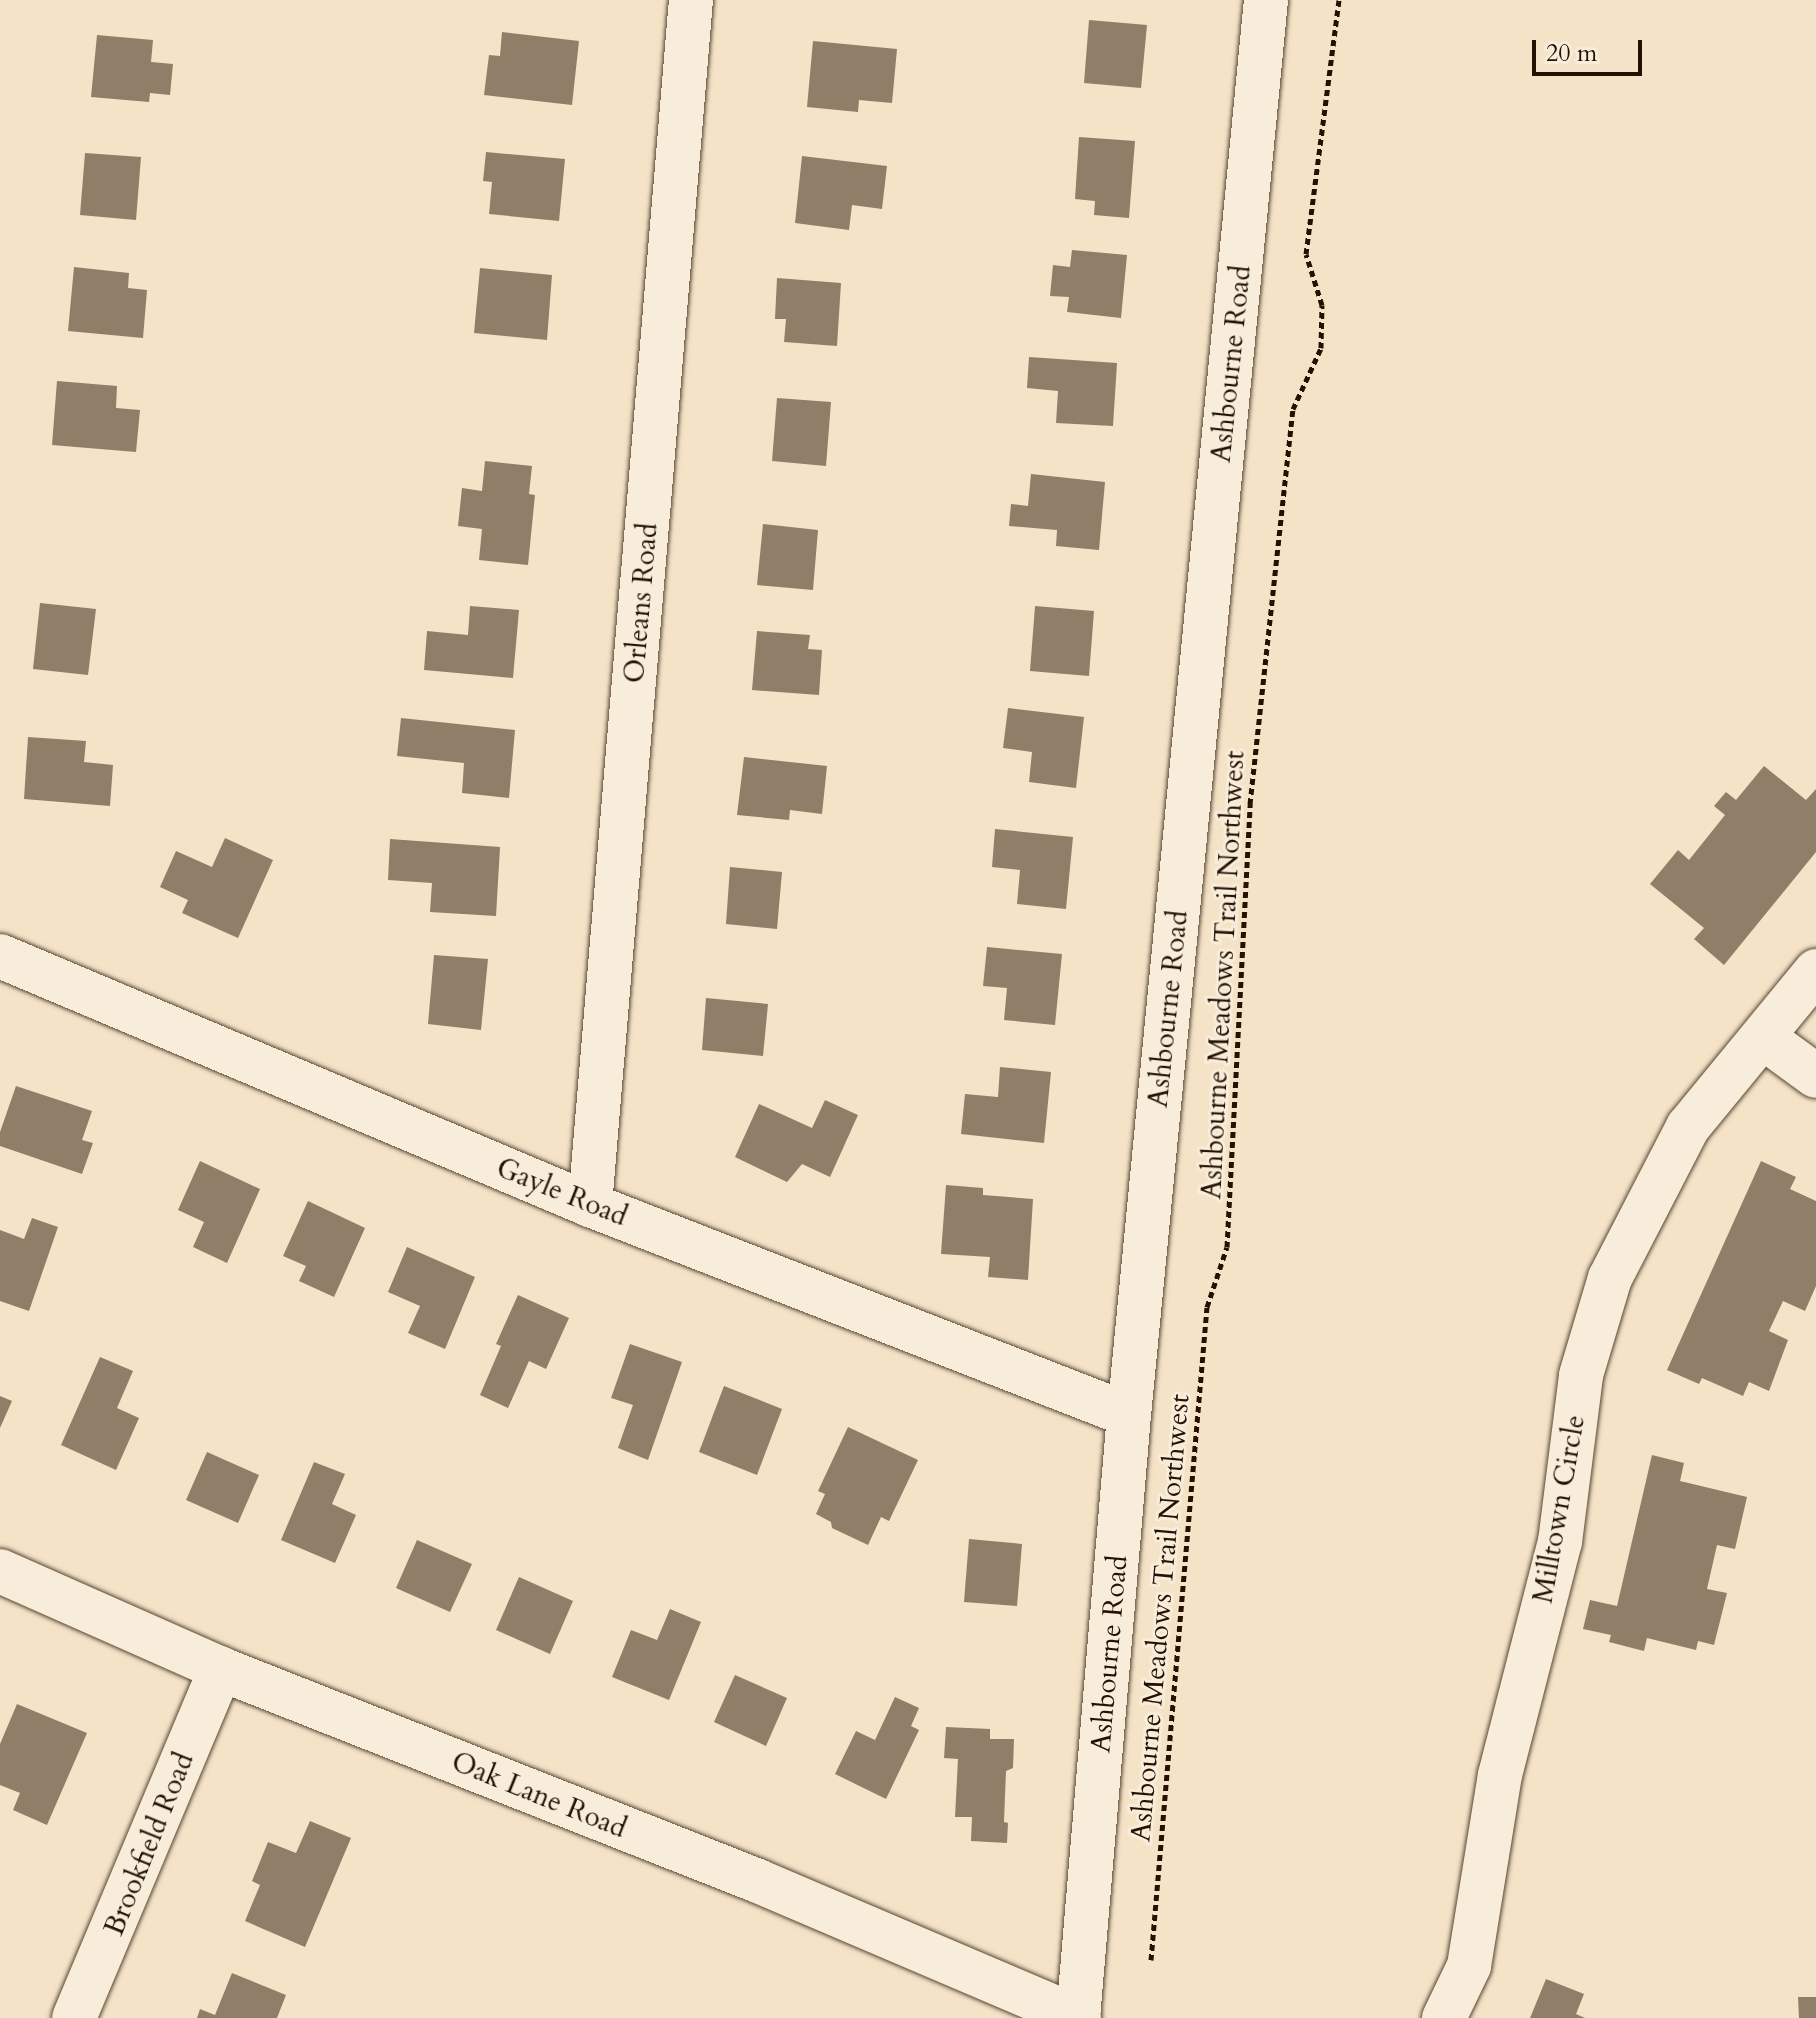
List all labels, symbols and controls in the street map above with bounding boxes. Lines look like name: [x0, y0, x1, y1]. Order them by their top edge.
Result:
scale bar: [1536, 24, 1646, 74]
text: 20 m: [1546, 37, 1597, 70]
street label: Ashbourne Road: [1204, 264, 1258, 464]
street label: Orleans Road: [617, 521, 665, 685]
street label: Ashbourne Meadows Trail Northwest: [1194, 750, 1252, 1200]
street label: Ashbourne Road: [1141, 909, 1195, 1109]
street label: Gayle Road: [492, 1151, 632, 1233]
street label: Ashbourne Meadows Trail Northwest: [1124, 1393, 1196, 1843]
street label: Milltown Circle: [1526, 1412, 1592, 1606]
street label: Ashbourne Road: [1084, 1554, 1134, 1754]
street label: Oak Lane Road: [447, 1745, 631, 1845]
street label: Brookfield Road: [97, 1748, 201, 1940]

